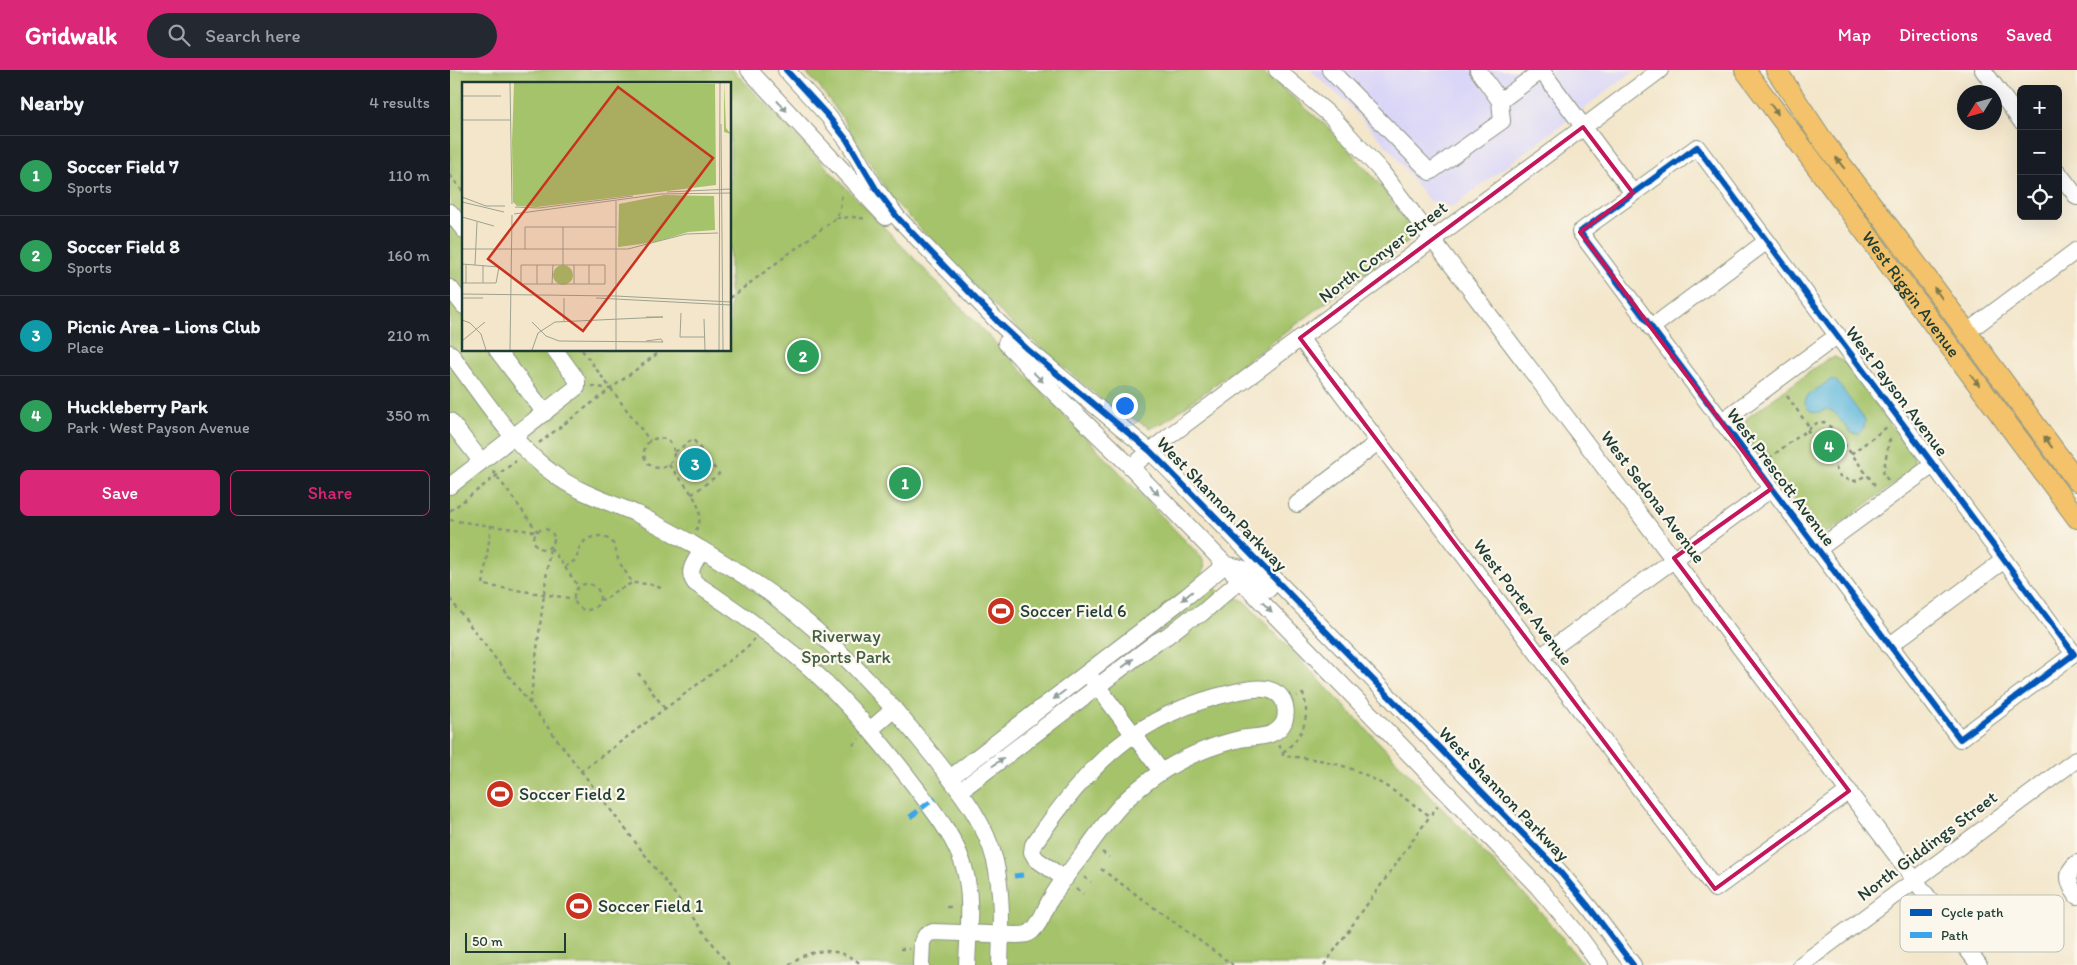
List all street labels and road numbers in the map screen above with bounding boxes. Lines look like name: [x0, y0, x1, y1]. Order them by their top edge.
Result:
street label: North Conyer Street: [1314, 196, 1452, 308]
street label: West Riggin Avenue: [1857, 227, 1965, 362]
street label: West Payson Avenue: [1841, 321, 1953, 461]
street label: West Prescott Avenue: [1722, 404, 1840, 550]
street label: West Sedona Avenue: [1596, 426, 1710, 568]
street label: West Shannon Parkway: [1152, 432, 1292, 576]
street label: West Porter Avenue: [1468, 535, 1578, 669]
street label: West Shannon Parkway: [1434, 722, 1574, 866]
street label: North Giddings Street: [1853, 786, 2001, 906]

